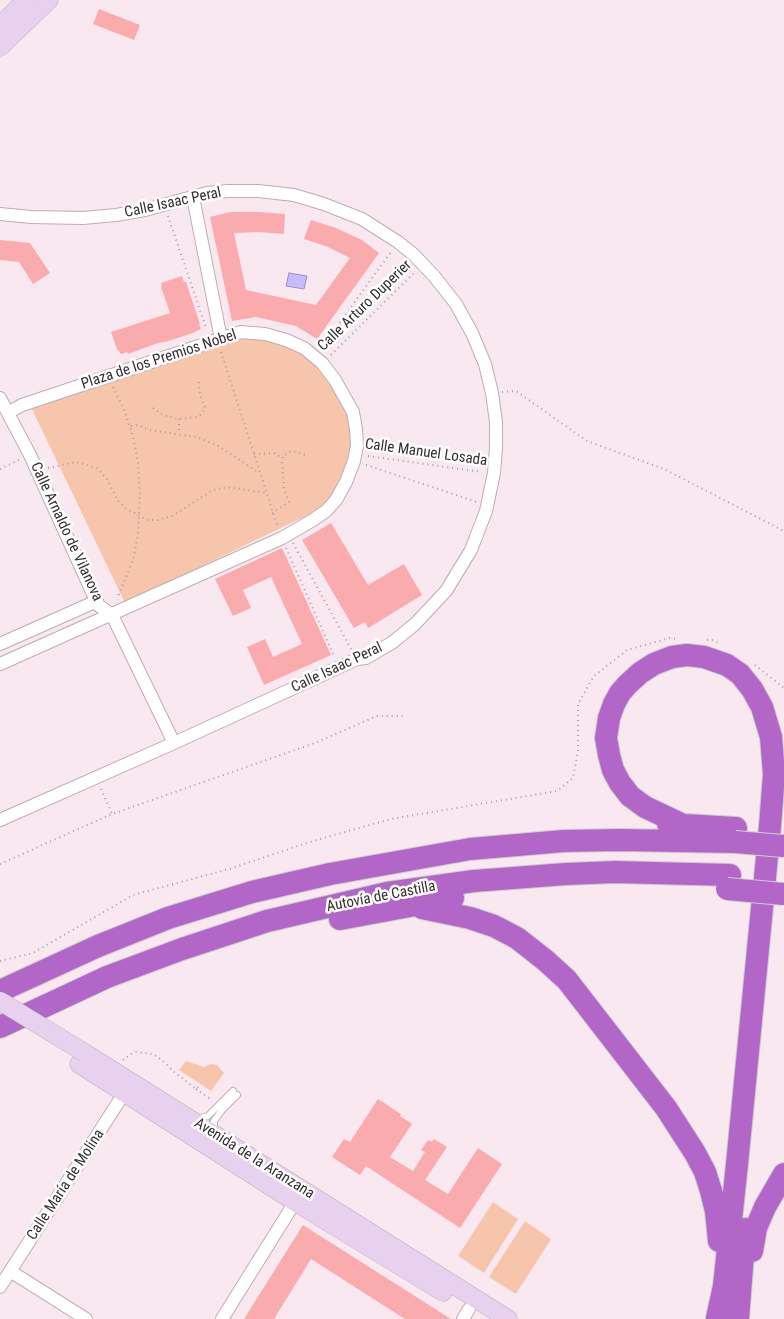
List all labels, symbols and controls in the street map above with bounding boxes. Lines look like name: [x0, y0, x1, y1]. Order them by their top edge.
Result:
street label: Calle Isaac Peral: [123, 184, 223, 222]
street label: Calle Arturo Duperier: [314, 257, 416, 355]
street label: Plaza de los Premios Nobel: [79, 326, 239, 394]
street label: Calle Manuel Losada: [364, 436, 488, 470]
street label: Calle Arnaldo de Vilanova: [26, 460, 106, 604]
street label: Calle Isaac Peral: [289, 639, 385, 697]
street label: Autovía de Castilla: [325, 878, 437, 916]
street label: Avenida de la Aranzana: [191, 1115, 317, 1203]
street label: Calle María de Molina: [23, 1126, 109, 1244]

